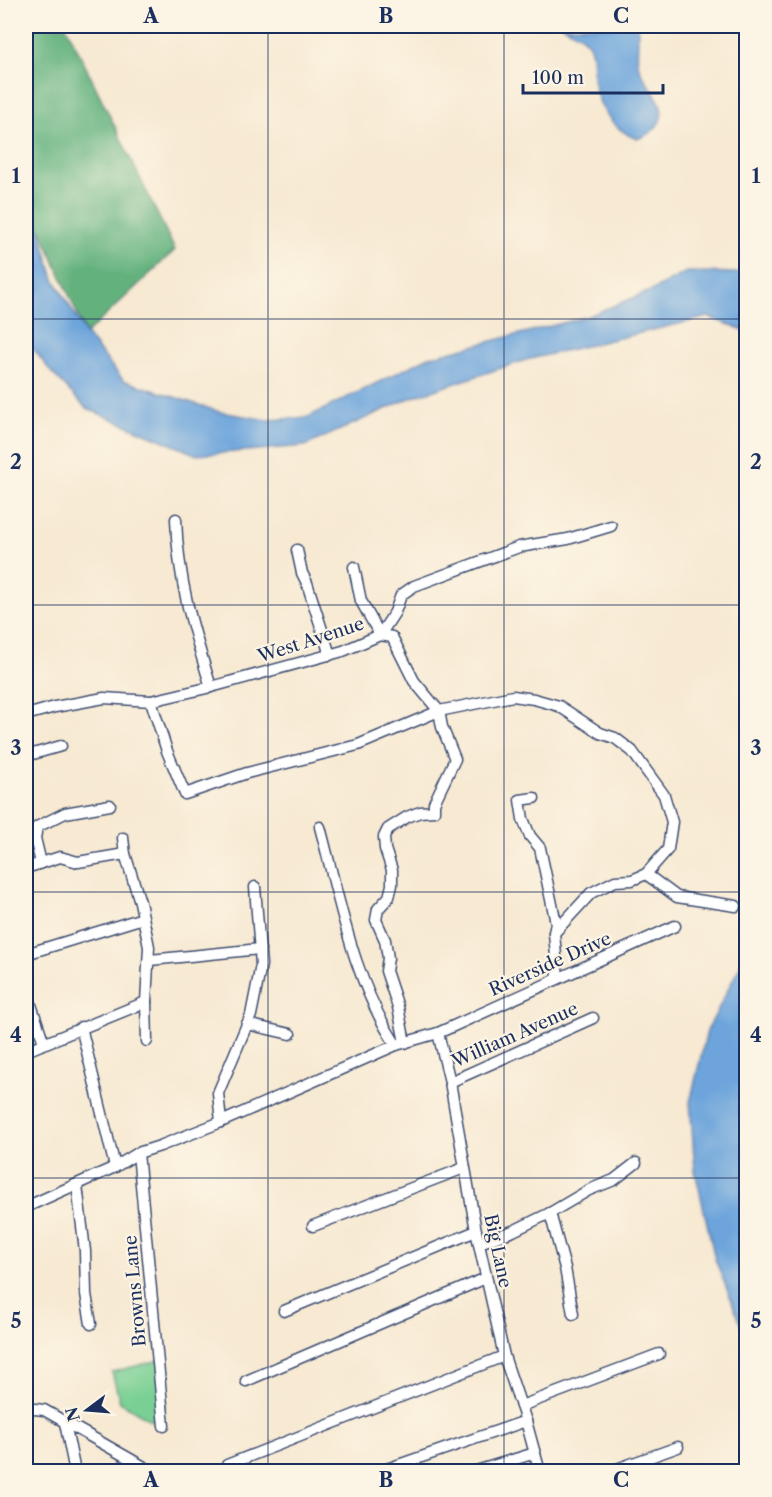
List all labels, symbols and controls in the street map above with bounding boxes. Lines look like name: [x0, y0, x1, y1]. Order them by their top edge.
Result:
text: A: [142, 4, 159, 28]
text: B: [379, 4, 394, 28]
text: C: [613, 4, 629, 28]
scale bar: [523, 57, 662, 95]
text: 100 m: [532, 67, 584, 89]
text: 1: [12, 164, 21, 188]
text: 1: [752, 164, 761, 188]
text: 2: [10, 450, 22, 474]
text: 2: [750, 450, 762, 474]
street label: West Avenue: [254, 612, 367, 668]
text: 3: [10, 736, 22, 760]
text: 3: [750, 736, 762, 760]
street label: Riverside Drive: [486, 927, 614, 1001]
street label: William Avenue: [448, 997, 581, 1073]
text: 4: [10, 1023, 22, 1047]
text: 4: [750, 1023, 762, 1047]
street label: Big Lane: [479, 1212, 517, 1290]
street label: Browns Lane: [119, 1234, 151, 1348]
text: 5: [10, 1309, 22, 1333]
text: 5: [750, 1309, 762, 1333]
north arrow: [57, 1380, 117, 1440]
text: N: [61, 1405, 84, 1424]
text: A: [142, 1468, 159, 1492]
text: B: [379, 1468, 394, 1492]
text: C: [613, 1468, 629, 1492]

